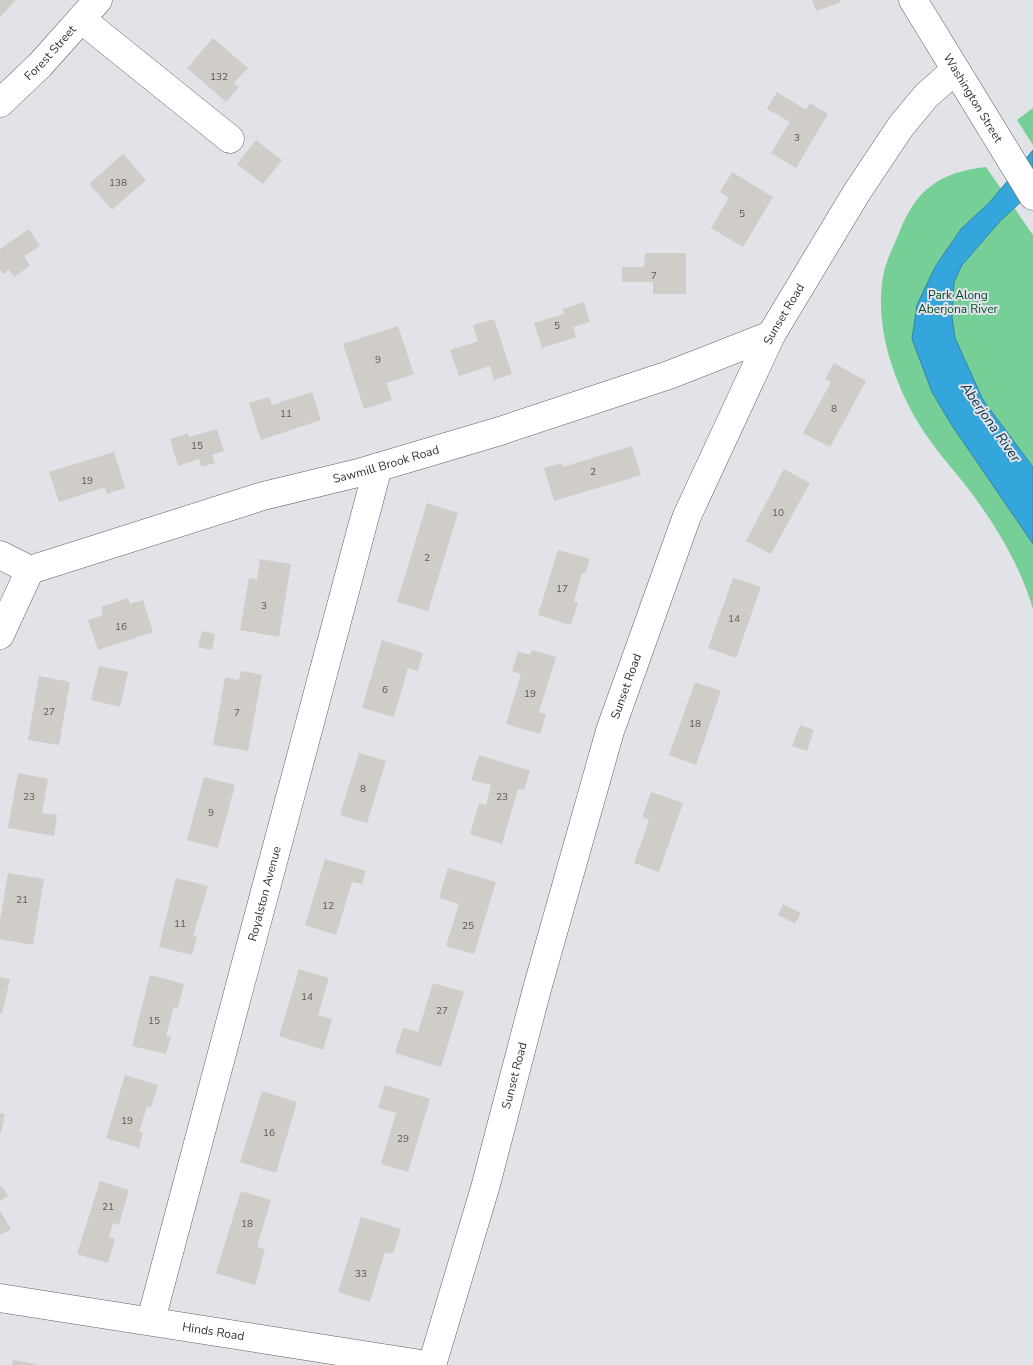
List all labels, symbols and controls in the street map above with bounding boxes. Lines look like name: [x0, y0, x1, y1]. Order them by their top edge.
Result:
street label: Forest Street: [21, 21, 80, 84]
street label: Washington Street: [940, 51, 1007, 146]
house number: 132: [210, 70, 228, 84]
house number: 3: [794, 131, 800, 145]
house number: 138: [109, 176, 127, 190]
house number: 5: [739, 207, 745, 221]
house number: 7: [651, 269, 657, 283]
street label: Sunset Road: [760, 281, 808, 347]
park label: Park Along Aberjona River: [918, 287, 999, 317]
house number: 5: [554, 319, 560, 333]
house number: 9: [375, 353, 381, 367]
water label: Aberjona River: [956, 378, 1026, 467]
house number: 8: [831, 402, 837, 416]
house number: 11: [280, 407, 292, 421]
house number: 15: [191, 439, 203, 453]
street label: Sawmill Brook Road: [331, 442, 441, 487]
house number: 2: [590, 465, 596, 479]
house number: 19: [81, 474, 93, 488]
house number: 10: [772, 506, 784, 520]
house number: 2: [424, 551, 430, 565]
house number: 17: [556, 582, 568, 596]
house number: 3: [261, 599, 267, 613]
house number: 14: [728, 612, 740, 626]
house number: 16: [115, 620, 127, 634]
street label: Sunset Road: [607, 651, 645, 721]
house number: 6: [382, 683, 388, 697]
house number: 19: [524, 687, 536, 701]
house number: 27: [43, 705, 55, 719]
house number: 7: [234, 706, 240, 720]
house number: 18: [689, 717, 701, 731]
house number: 8: [360, 782, 366, 796]
house number: 23: [23, 790, 35, 804]
house number: 23: [496, 790, 508, 804]
house number: 9: [208, 806, 214, 820]
street label: Royalston Avenue: [244, 845, 285, 943]
house number: 21: [16, 893, 28, 907]
house number: 12: [322, 899, 334, 913]
house number: 11: [174, 917, 186, 931]
house number: 25: [462, 919, 474, 933]
house number: 14: [301, 990, 313, 1004]
house number: 27: [436, 1004, 448, 1018]
house number: 15: [148, 1014, 160, 1028]
street label: Sunset Road: [498, 1040, 531, 1111]
house number: 19: [121, 1114, 133, 1128]
house number: 16: [263, 1126, 275, 1140]
house number: 29: [397, 1132, 409, 1146]
house number: 21: [102, 1200, 114, 1214]
house number: 18: [241, 1217, 253, 1231]
house number: 33: [355, 1267, 367, 1281]
street label: Hinds Road: [181, 1319, 246, 1344]

